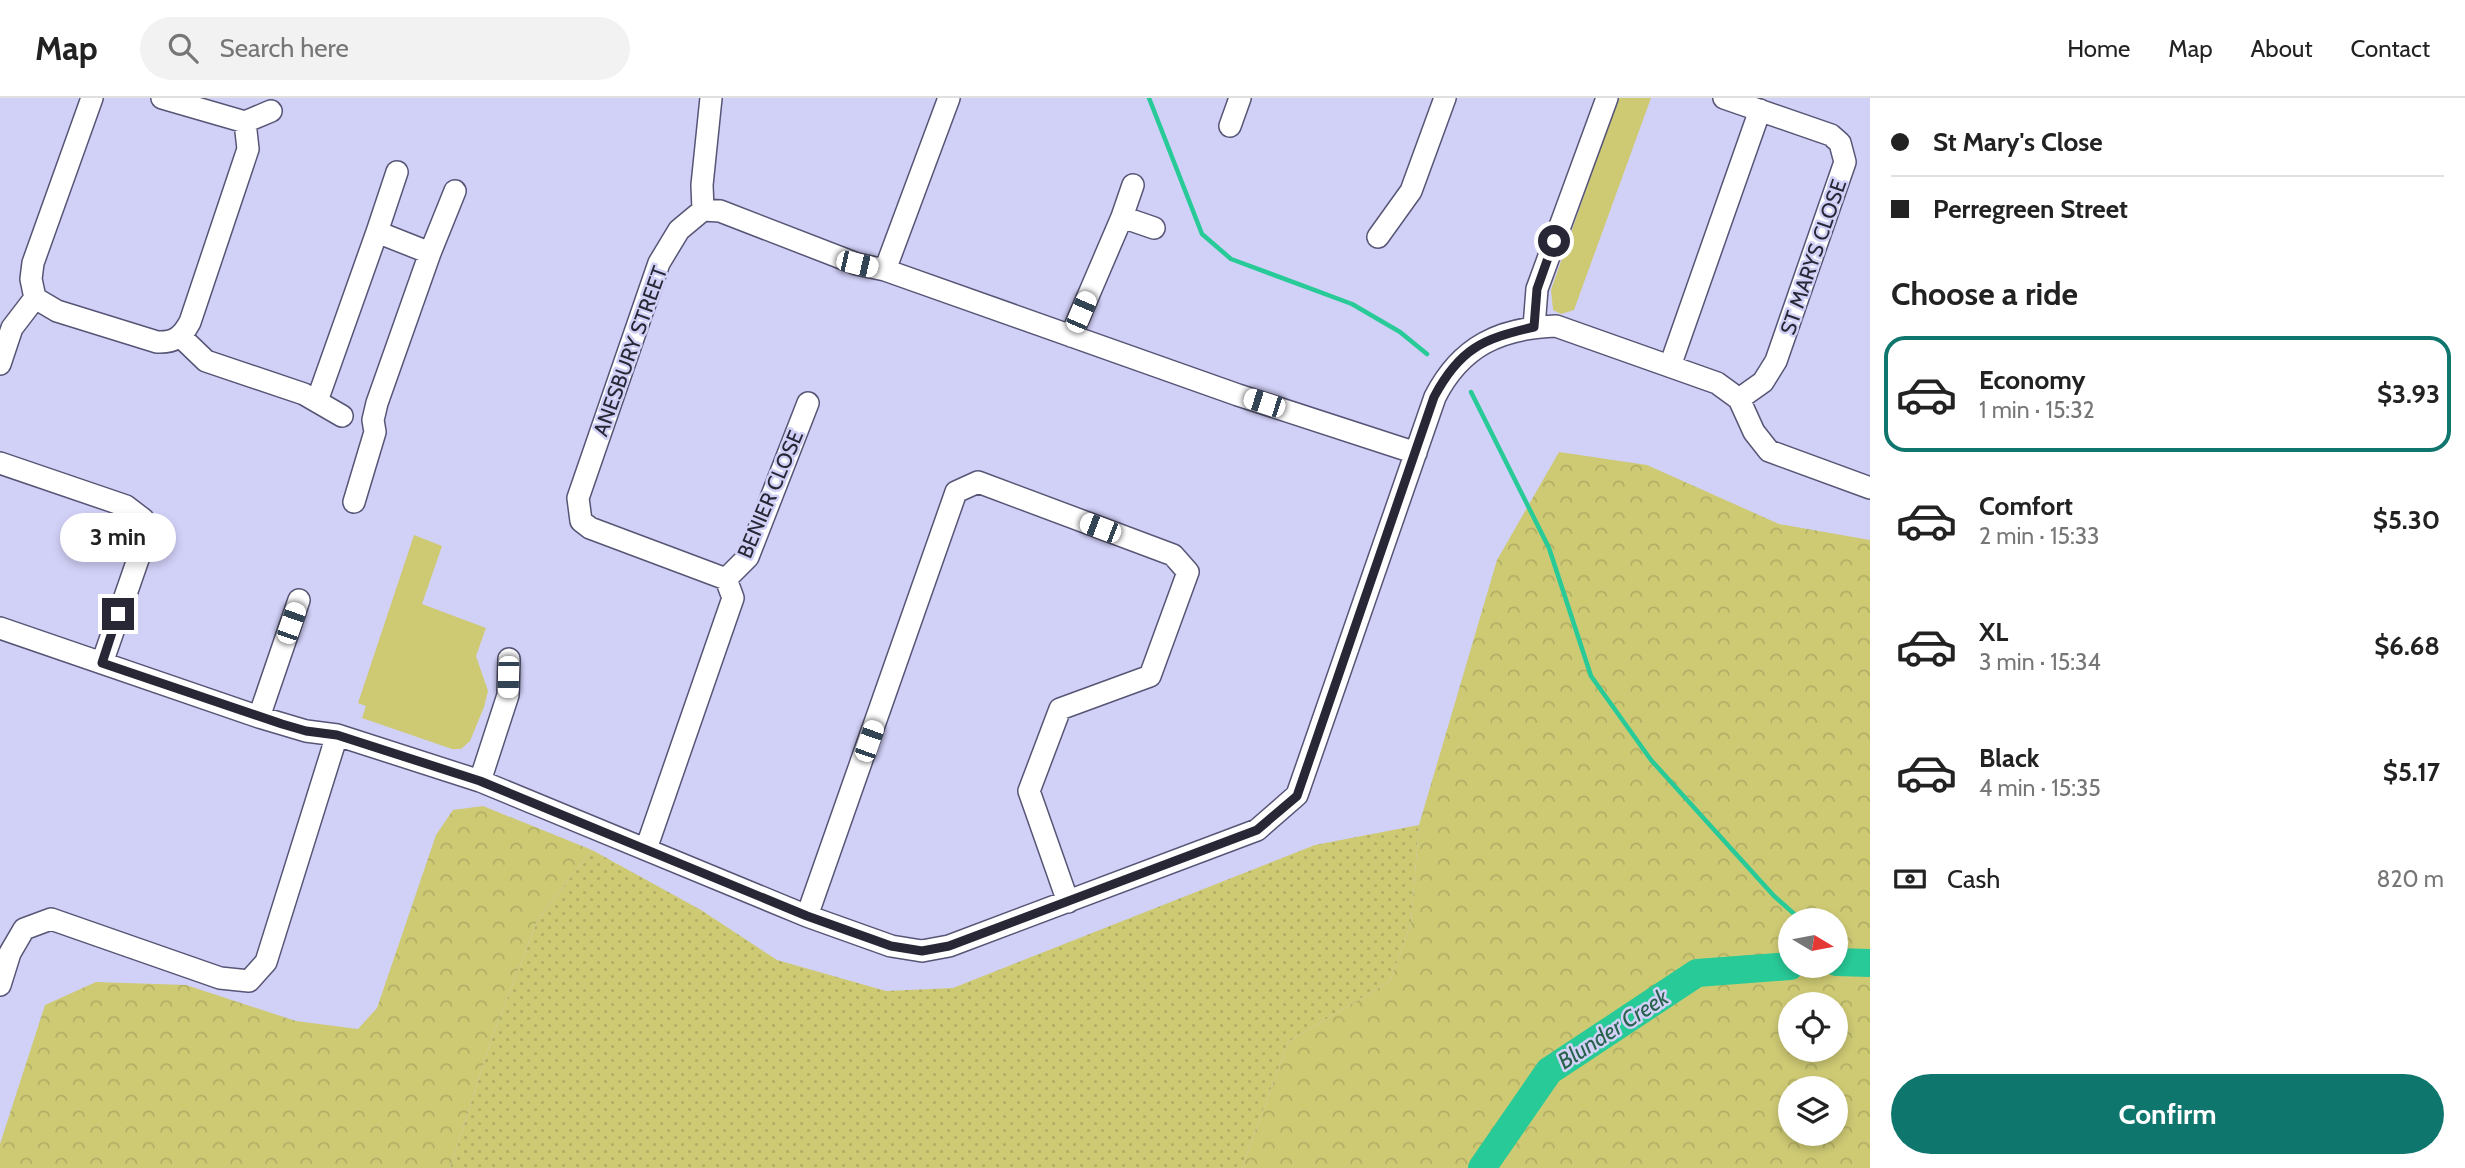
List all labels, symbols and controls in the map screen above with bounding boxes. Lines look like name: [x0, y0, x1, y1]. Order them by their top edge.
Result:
search box: [140, 17, 630, 80]
text: Map: [35, 28, 98, 68]
icon: search: [164, 29, 202, 67]
text: Search here: [220, 32, 349, 64]
text: Home: [2067, 34, 2130, 63]
text: Map: [2168, 34, 2213, 63]
text: About: [2251, 34, 2313, 63]
text: Contact: [2351, 34, 2430, 63]
text: St Mary's Close: [1933, 126, 2103, 158]
street label: ST MARYS CLOSE: [1775, 176, 1851, 338]
text: Perregreen Street: [1933, 193, 2128, 225]
route start: [1538, 225, 1570, 257]
car: [835, 249, 880, 279]
street label: ANESBURY STREET: [588, 263, 672, 439]
text: Choose a ride: [1891, 274, 2078, 313]
car: [1064, 289, 1099, 335]
icon: car: [1895, 363, 1958, 426]
text: Economy: [1979, 364, 2085, 396]
text: $3.93: [2377, 378, 2440, 410]
car: [1241, 387, 1288, 419]
text: 1 min · 15:32: [1979, 396, 2095, 424]
street label: BENIER CLOSE: [732, 426, 808, 562]
icon: car: [1895, 489, 1958, 552]
text: Comfort: [1979, 490, 2073, 522]
text: $5.30: [2373, 504, 2440, 536]
car: [1077, 511, 1124, 545]
callout: 3 min: [60, 512, 176, 561]
text: 2 min · 15:33: [1979, 522, 2100, 550]
text: 3 min: [90, 523, 146, 551]
route end: [102, 598, 134, 630]
car: [275, 600, 308, 646]
icon: car: [1895, 615, 1958, 678]
text: XL: [1979, 616, 2008, 648]
text: $6.68: [2374, 630, 2440, 662]
text: 3 min · 15:34: [1979, 648, 2101, 676]
car: [498, 656, 519, 698]
car: [853, 718, 886, 764]
icon: car: [1895, 741, 1958, 804]
text: Black: [1979, 742, 2039, 774]
text: $5.17: [2383, 756, 2440, 788]
text: 4 min · 15:35: [1979, 774, 2101, 802]
icon: cash: [1891, 860, 1929, 898]
text: Cash: [1947, 863, 2000, 895]
text: 820 m: [2377, 865, 2444, 893]
north arrow: [1778, 908, 1848, 978]
map controls: [1778, 908, 1848, 1146]
water label: Blunder Creek: [1552, 982, 1675, 1075]
button: locate: [1778, 992, 1848, 1062]
button: Confirm: [1891, 1074, 2444, 1154]
button: layers: [1778, 1076, 1848, 1146]

